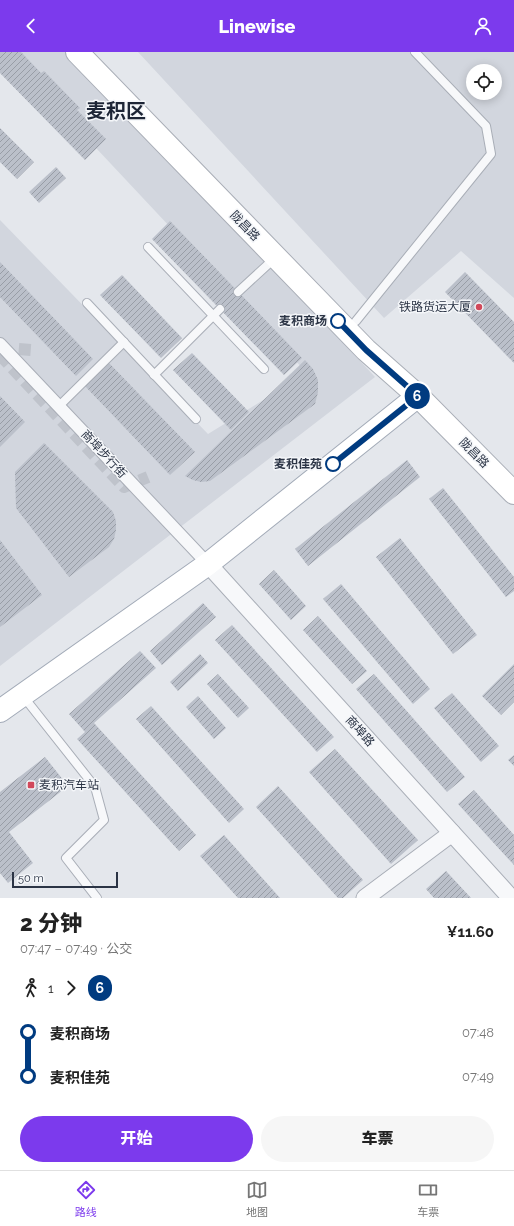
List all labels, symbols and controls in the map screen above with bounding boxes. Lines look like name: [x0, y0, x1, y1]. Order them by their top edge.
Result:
icon: back: [20, 15, 42, 37]
icon: person: [472, 15, 494, 37]
text: Linewise: [219, 16, 295, 37]
map controls: [466, 64, 502, 100]
button: locate: [466, 64, 502, 100]
district label: 麦积区: [86, 99, 146, 123]
street label: 陇昌路: [227, 208, 263, 244]
place label: 铁路货运大厦: [399, 300, 471, 314]
marker: 铁路货运大厦: [474, 302, 484, 312]
marker: 麦积商场: [330, 313, 346, 329]
place label: 麦积商场: [279, 314, 327, 328]
line badge: 6: [404, 383, 430, 409]
text: 6: [413, 388, 421, 404]
street label: 商埠步行街: [78, 427, 130, 481]
street label: 陇昌路: [456, 435, 492, 471]
marker: 麦积佳苑: [325, 456, 341, 472]
place label: 麦积佳苑: [274, 457, 322, 471]
street label: 商埠路: [343, 713, 377, 749]
place label: 麦积汽车站: [39, 778, 99, 792]
marker: 麦积汽车站: [26, 780, 36, 790]
scale bar: [12, 870, 118, 889]
text: 50 m: [18, 872, 44, 885]
text: 2 分钟: [20, 910, 82, 936]
text: ¥11.60: [447, 923, 494, 941]
text: 07:47 – 07:49 · 公交: [20, 941, 132, 956]
icon: walk: [20, 977, 42, 999]
icon: forward: [60, 977, 82, 999]
text: 6: [96, 980, 104, 996]
text: 1: [48, 981, 54, 996]
text: 麦积商场: [50, 1025, 110, 1043]
text: 07:48: [462, 1025, 494, 1040]
text: 麦积佳苑: [50, 1069, 110, 1087]
text: 07:49: [462, 1069, 494, 1084]
button: 开始: [20, 1116, 253, 1162]
button: 车票: [261, 1116, 494, 1162]
tab: 路线: [75, 1179, 97, 1219]
tab: 地图: [246, 1179, 268, 1219]
tab: 车票: [417, 1179, 439, 1219]

